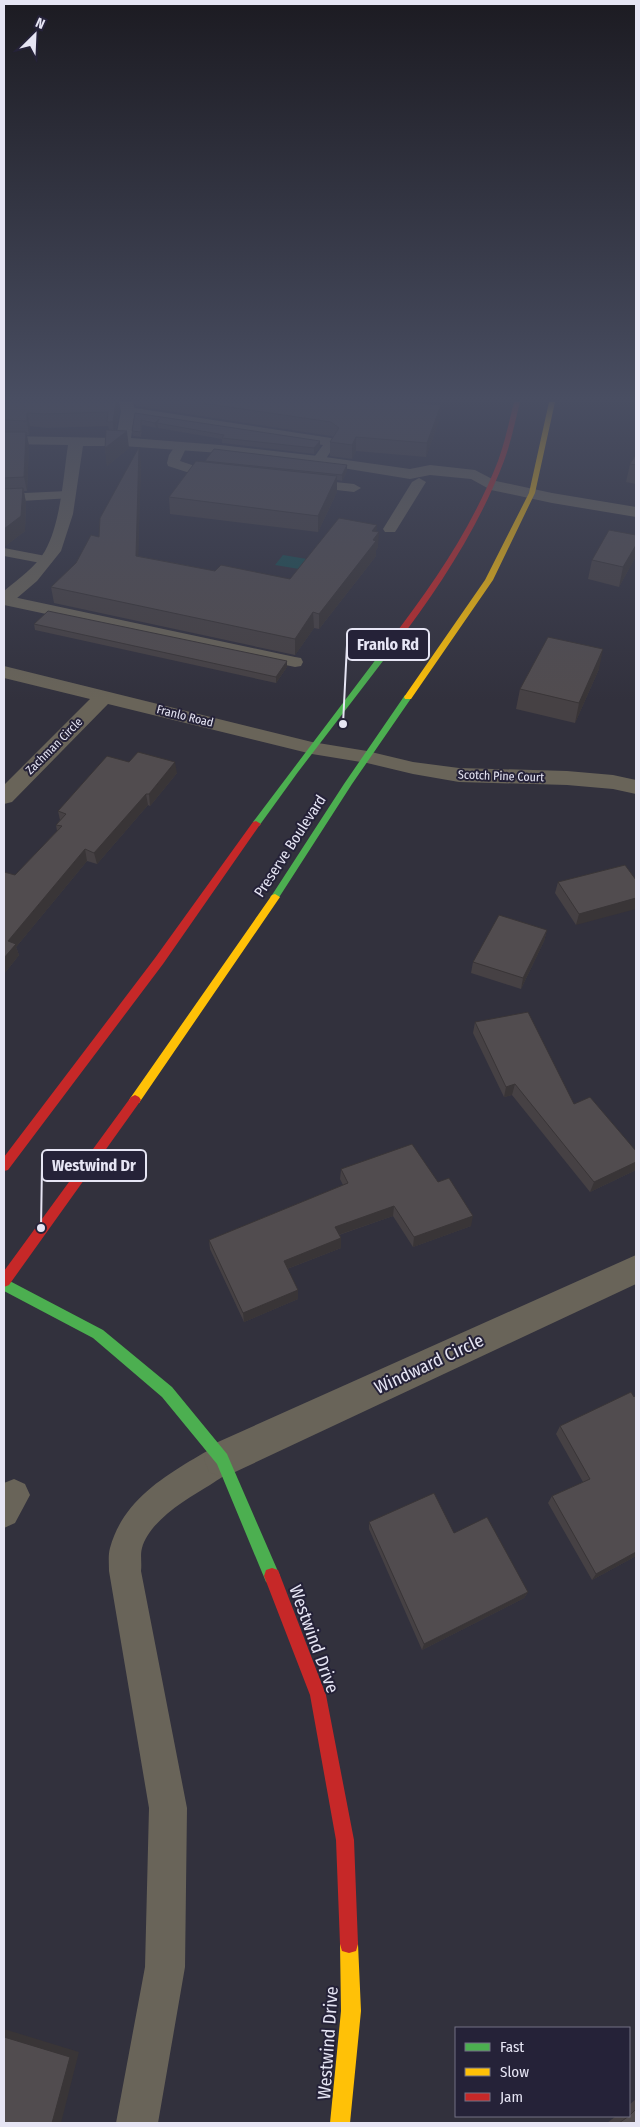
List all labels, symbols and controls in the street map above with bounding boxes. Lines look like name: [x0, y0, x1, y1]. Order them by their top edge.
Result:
north arrow: [10, 10, 60, 60]
text: N: [33, 14, 47, 33]
callout: Franlo Rd: [347, 629, 429, 660]
text: Franlo Rd: [357, 635, 419, 654]
street label: Franlo Road: [155, 702, 215, 730]
street label: Zachman Circle: [23, 715, 85, 777]
street label: Scotch Pine Court: [458, 768, 544, 785]
street label: Preserve Boulevard: [250, 792, 330, 900]
callout: Westwind Dr: [42, 1150, 146, 1181]
text: Westwind Dr: [52, 1156, 136, 1175]
street label: Windward Circle: [371, 1329, 487, 1399]
street label: Westwind Drive: [284, 1582, 344, 1696]
street label: Westwind Drive: [313, 1985, 343, 2100]
legend: [455, 2027, 630, 2117]
text: Fast: [500, 2038, 524, 2056]
text: Slow: [500, 2063, 529, 2081]
text: Jam: [500, 2088, 523, 2106]

